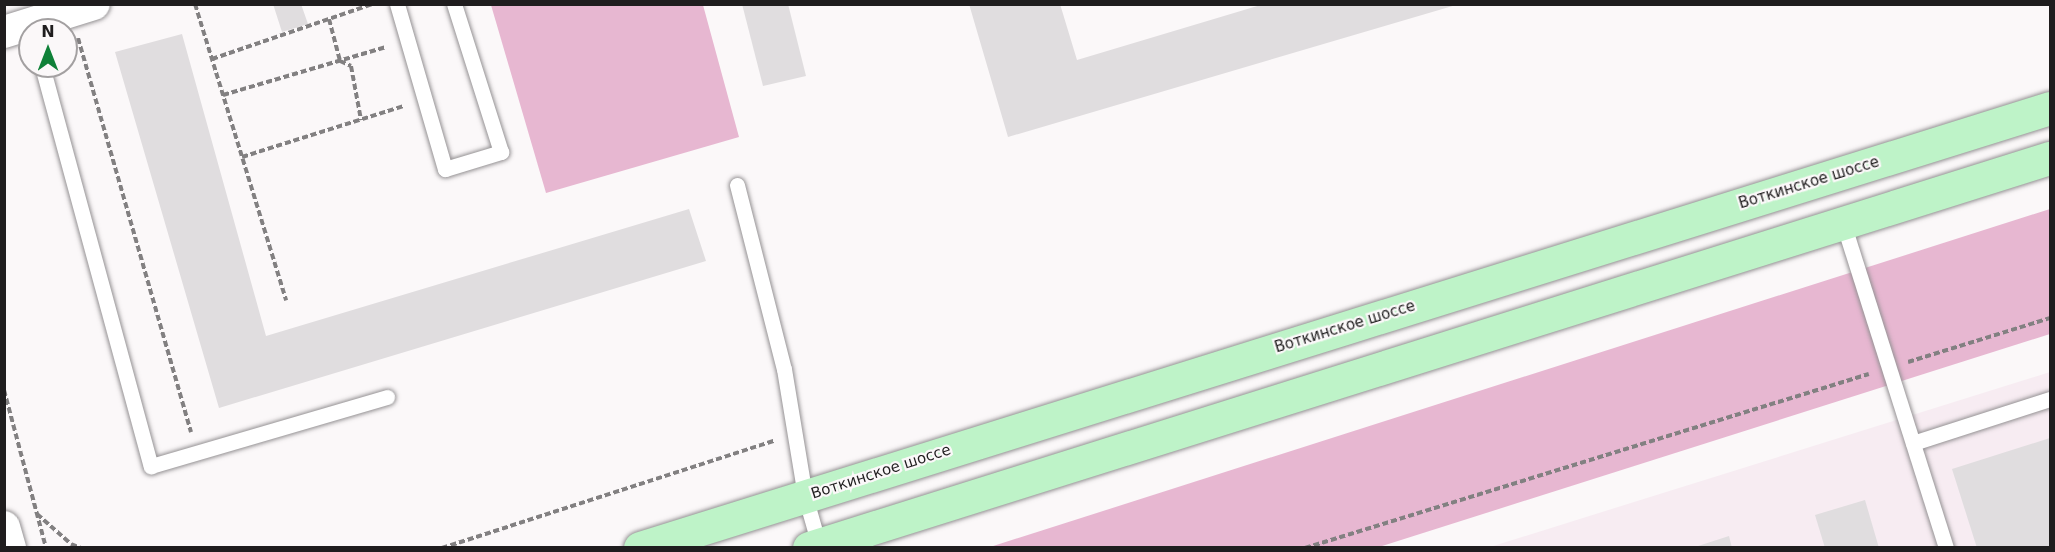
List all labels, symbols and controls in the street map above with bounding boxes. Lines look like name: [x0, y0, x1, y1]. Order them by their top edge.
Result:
north arrow: [18, 18, 78, 78]
text: N: [41, 22, 55, 41]
street label: Воткинское шоссе: [1737, 153, 1881, 213]
street label: Воткинское шоссе: [1273, 297, 1417, 357]
street label: Воткинское шоссе: [809, 441, 953, 503]

